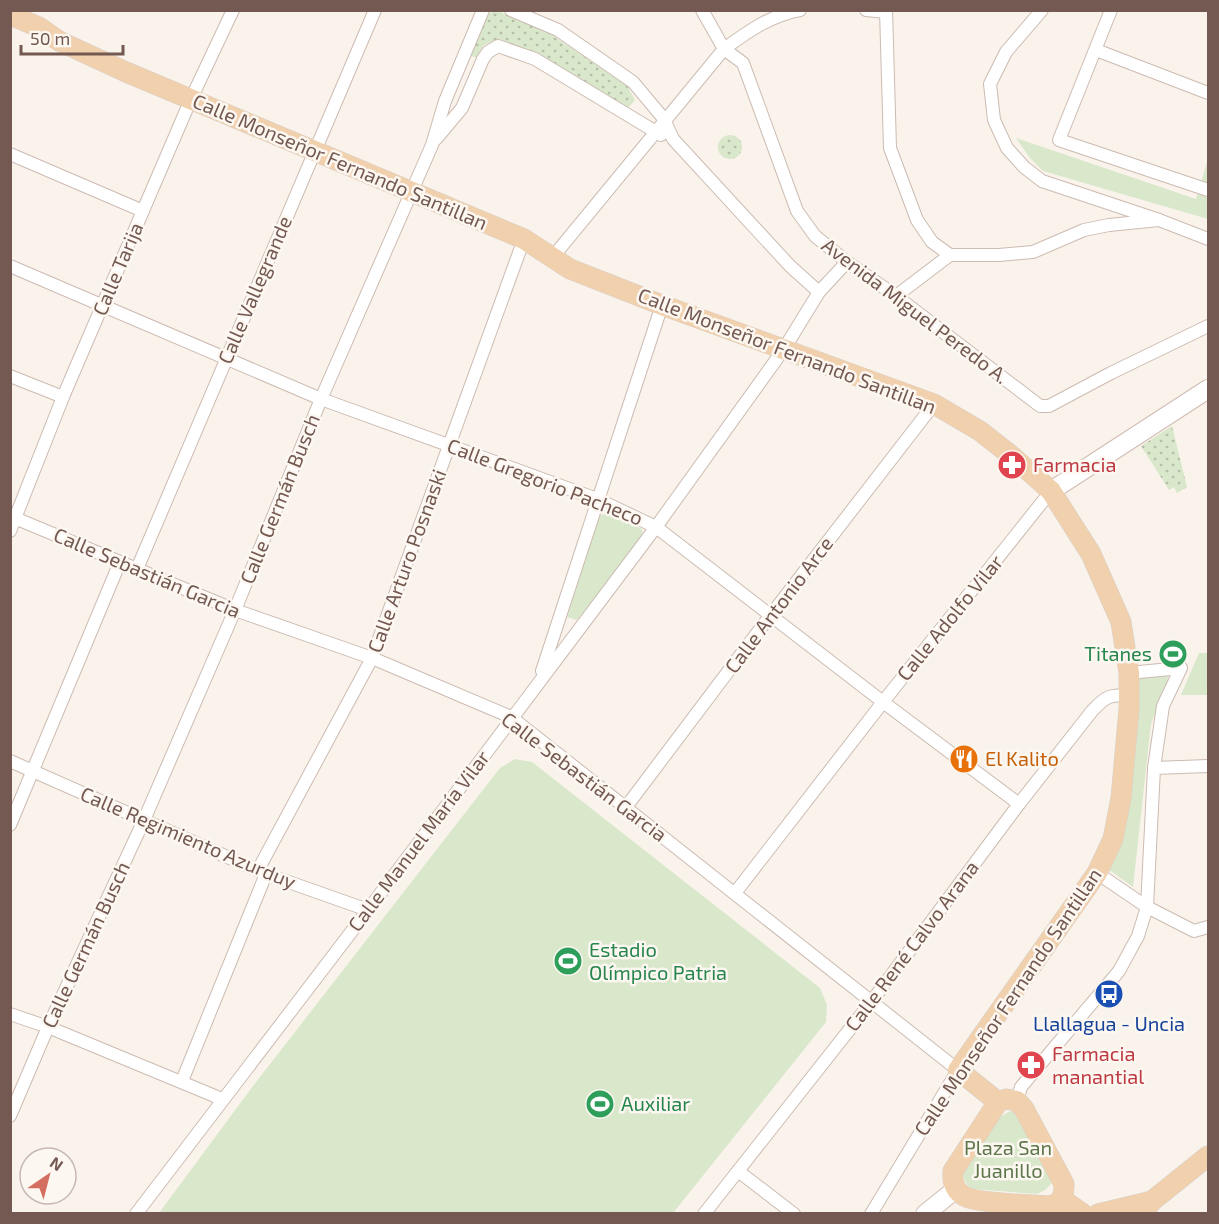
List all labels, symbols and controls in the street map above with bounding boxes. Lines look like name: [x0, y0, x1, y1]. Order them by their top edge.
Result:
scale bar: [21, 18, 123, 56]
text: 50 m: [30, 27, 70, 49]
street label: Calle Monseñor Fernando Santillan: [190, 88, 491, 234]
street label: Calle Vallegrande: [212, 212, 296, 367]
street label: Calle Tarija: [87, 218, 147, 319]
street label: Avenida Miguel Peredo A.: [818, 232, 1014, 388]
street label: Calle Monseñor Fernando Santillan: [635, 282, 940, 418]
street label: Calle Germán Busch: [234, 410, 324, 587]
street label: Calle Gregorio Pacheco: [444, 433, 647, 529]
pharmacy icon: Farmacia: [996, 449, 1028, 481]
place label: Farmacia: [1033, 452, 1117, 476]
street label: Calle Arturo Posnaski: [362, 466, 450, 656]
street label: Calle Sebastián Garcia: [50, 522, 244, 622]
street label: Calle Antonio Arce: [719, 531, 837, 677]
street label: Calle Adolfo Vilar: [891, 550, 1007, 685]
sports icon: Titanes: [1157, 638, 1189, 670]
place label: Titanes: [1084, 641, 1152, 665]
street label: Calle Sebastián Garcia: [497, 706, 672, 846]
restaurant icon: El Kalito: [948, 743, 980, 775]
street label: Calle Manuel María Vilar: [342, 745, 494, 936]
place label: El Kalito: [985, 746, 1059, 770]
street label: Calle Regimiento Azurduy: [77, 781, 300, 894]
street label: Calle René Calvo Arana: [839, 856, 983, 1035]
street label: Calle Germán Busch: [36, 858, 134, 1032]
street label: Calle Monseñor Fernando Santillan: [908, 863, 1106, 1140]
place label: Estadio Olímpico Patria: [589, 937, 727, 984]
sports icon: Estadio Olímpico Patria: [552, 945, 584, 977]
bus stop icon: Llallagua - Uncia: [1093, 978, 1125, 1010]
place label: Llallagua - Uncia: [1033, 1011, 1185, 1035]
place label: Farmacia manantial: [1052, 1041, 1144, 1088]
pharmacy icon: Farmacia manantial: [1015, 1049, 1047, 1081]
sports icon: Auxiliar: [584, 1088, 616, 1120]
place label: Auxiliar: [621, 1091, 690, 1115]
park label: Plaza San Juanillo: [964, 1135, 1052, 1182]
north arrow: [18, 1146, 78, 1206]
text: N: [47, 1152, 67, 1174]

